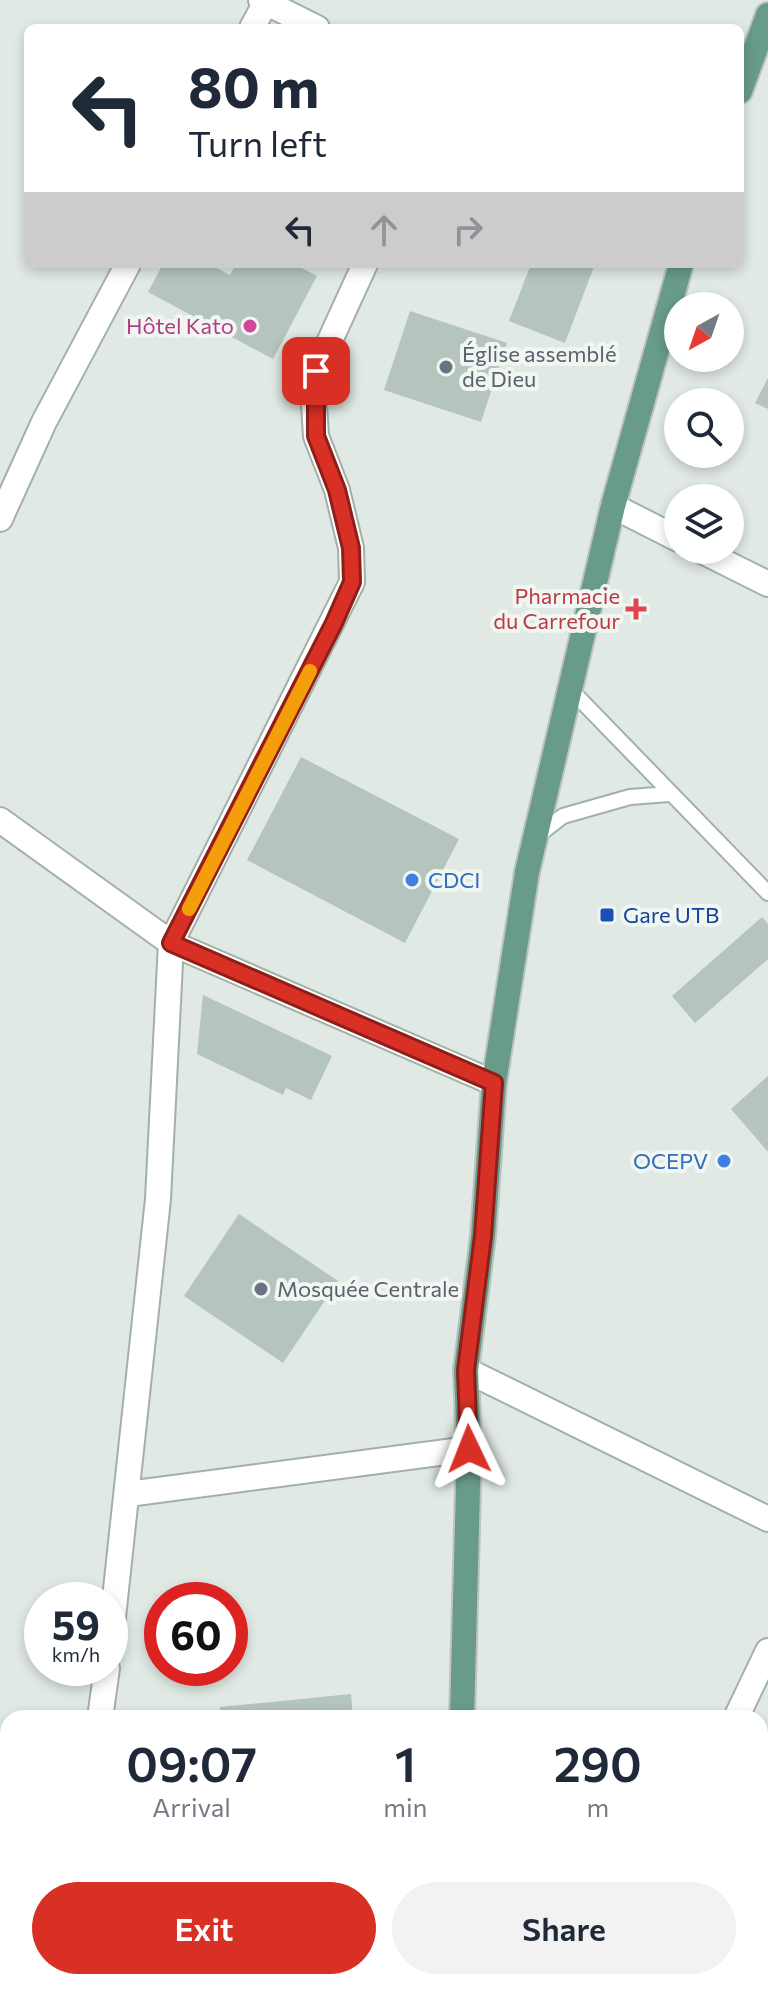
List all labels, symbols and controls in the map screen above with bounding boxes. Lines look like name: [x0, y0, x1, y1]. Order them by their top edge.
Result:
text: 80 m: [188, 51, 319, 120]
icon: left: [56, 56, 160, 160]
text: Turn left: [188, 120, 327, 164]
icon: left: [278, 208, 322, 252]
icon: ahead: [362, 208, 406, 252]
icon: right: [446, 208, 490, 252]
north arrow: [664, 292, 744, 372]
map controls: [664, 292, 744, 564]
place label: Hôtel Kato: [126, 312, 234, 339]
marker: Hôtel Kato: [241, 317, 259, 335]
pin: [282, 337, 350, 405]
place label: Église assemblé de Dieu: [462, 340, 617, 392]
icon: arrive: [294, 349, 338, 393]
marker: Église assemblé de Dieu: [437, 358, 455, 376]
button: search: [664, 388, 744, 468]
button: layers: [664, 484, 744, 564]
place label: Pharmacie du Carrefour: [493, 582, 620, 634]
marker: Pharmacie du Carrefour: [627, 600, 645, 618]
place label: CDCI: [428, 866, 481, 893]
marker: CDCI: [403, 871, 421, 889]
place label: Gare UTB: [623, 901, 719, 928]
marker: Gare UTB: [598, 906, 616, 924]
place label: OCEPV: [633, 1147, 708, 1174]
marker: OCEPV: [715, 1152, 733, 1170]
place label: Mosquée Centrale: [277, 1275, 459, 1302]
marker: Mosquée Centrale: [252, 1280, 270, 1298]
position arrow: [427, 1407, 511, 1491]
speed limit sign: 60: [144, 1582, 248, 1686]
text: 59: [52, 1599, 100, 1648]
text: km/h: [52, 1642, 100, 1666]
text: 09:07: [126, 1733, 257, 1792]
text: 1: [395, 1733, 416, 1792]
text: 290: [554, 1733, 642, 1792]
text: Arrival: [152, 1791, 231, 1822]
text: min: [383, 1791, 428, 1822]
text: m: [586, 1791, 609, 1822]
button: Exit: [32, 1882, 376, 1974]
button: Share: [392, 1882, 736, 1974]

